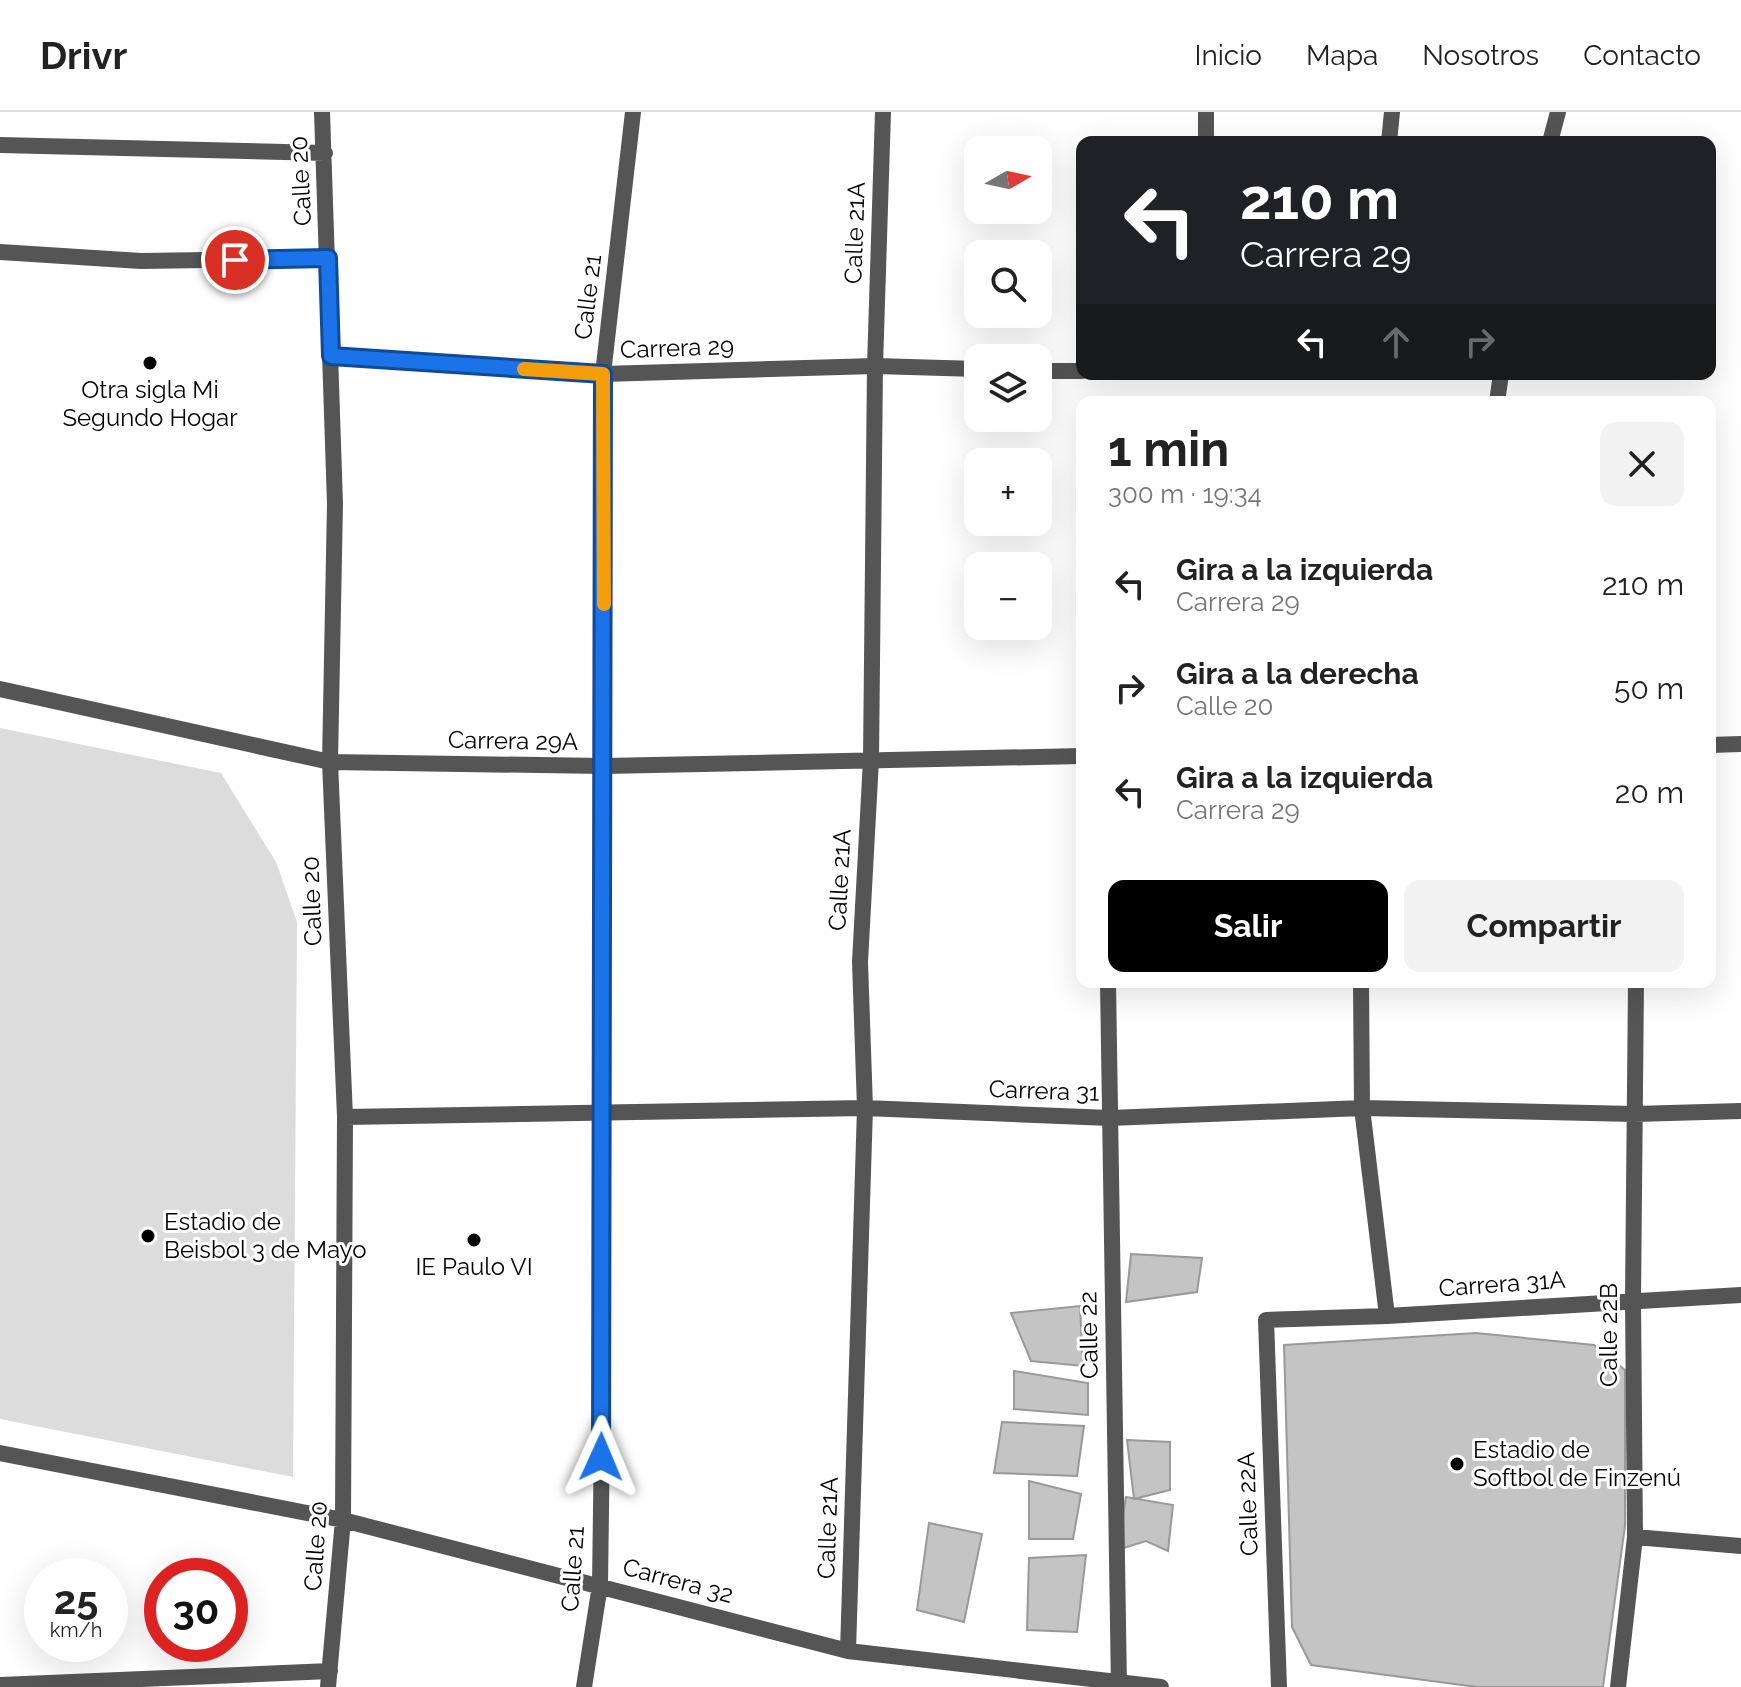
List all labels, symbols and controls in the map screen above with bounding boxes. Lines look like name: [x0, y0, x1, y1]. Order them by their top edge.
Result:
text: Drivr: [40, 33, 127, 78]
text: Inicio: [1194, 39, 1262, 72]
text: Mapa: [1306, 39, 1378, 72]
text: Nosotros: [1422, 39, 1539, 72]
text: Contacto: [1583, 39, 1701, 72]
street label: Calle 20: [284, 135, 317, 227]
north arrow: [964, 136, 1052, 224]
map controls: [964, 136, 1052, 640]
text: 210 m: [1240, 166, 1399, 232]
icon: left: [1108, 168, 1212, 272]
street label: Calle 21A: [838, 182, 871, 284]
pin: [201, 226, 269, 294]
text: Carrera 29: [1240, 233, 1411, 275]
icon: arrive: [213, 238, 257, 282]
button: search: [964, 240, 1052, 328]
street label: Calle 21: [568, 253, 607, 341]
icon: left: [1290, 320, 1334, 364]
icon: ahead: [1374, 320, 1418, 364]
icon: right: [1458, 320, 1502, 364]
street label: Carrera 29: [619, 331, 735, 364]
button: layers: [964, 344, 1052, 432]
marker: Otra sigla Mi Segundo Hogar: [141, 354, 159, 372]
place label: Otra sigla Mi Segundo Hogar: [62, 375, 238, 432]
text: 1 min: [1108, 421, 1229, 477]
button: close: [1600, 422, 1684, 506]
button: +: [964, 448, 1052, 536]
text: 300 m · 19:34: [1108, 479, 1262, 509]
button: −: [964, 552, 1052, 640]
text: Gira a la izquierda: [1176, 552, 1433, 587]
icon: left: [1108, 562, 1152, 606]
text: 210 m: [1602, 567, 1684, 602]
text: Carrera 29: [1176, 587, 1300, 617]
text: Gira a la derecha: [1176, 656, 1419, 691]
icon: right: [1108, 666, 1152, 710]
text: 50 m: [1614, 671, 1684, 706]
text: Calle 20: [1176, 691, 1274, 721]
street label: Carrera 29A: [448, 725, 578, 756]
text: Gira a la izquierda: [1176, 760, 1433, 795]
icon: left: [1108, 770, 1152, 814]
text: 20 m: [1615, 775, 1684, 810]
text: Carrera 29: [1176, 795, 1300, 825]
street label: Calle 21A: [822, 828, 857, 932]
street label: Calle 20: [295, 856, 328, 946]
button: Salir: [1108, 880, 1388, 972]
button: Compartir: [1404, 880, 1684, 972]
street label: Carrera 31: [988, 1074, 1100, 1107]
place label: Estadio de Beisbol 3 de Mayo: [164, 1207, 366, 1264]
marker: Estadio de Beisbol 3 de Mayo: [139, 1227, 157, 1245]
marker: IE Paulo VI: [465, 1231, 483, 1249]
place label: IE Paulo VI: [415, 1252, 533, 1281]
street label: Carrera 31A: [1438, 1265, 1566, 1302]
street label: Calle 22B: [1594, 1283, 1623, 1387]
street label: Calle 22: [1073, 1291, 1104, 1379]
position arrow: [559, 1415, 643, 1499]
place label: Estadio de Softbol de Finzenú: [1473, 1435, 1681, 1492]
street label: Calle 22A: [1231, 1452, 1264, 1557]
marker: Estadio de Softbol de Finzenú: [1448, 1455, 1466, 1473]
street label: Calle 21A: [811, 1477, 844, 1579]
street label: Calle 20: [298, 1500, 333, 1592]
street label: Calle 21: [555, 1525, 590, 1613]
street label: Carrera 32: [620, 1552, 736, 1609]
speed limit sign: 30: [144, 1558, 248, 1662]
text: 25: [54, 1576, 98, 1623]
text: km/h: [50, 1618, 102, 1642]

